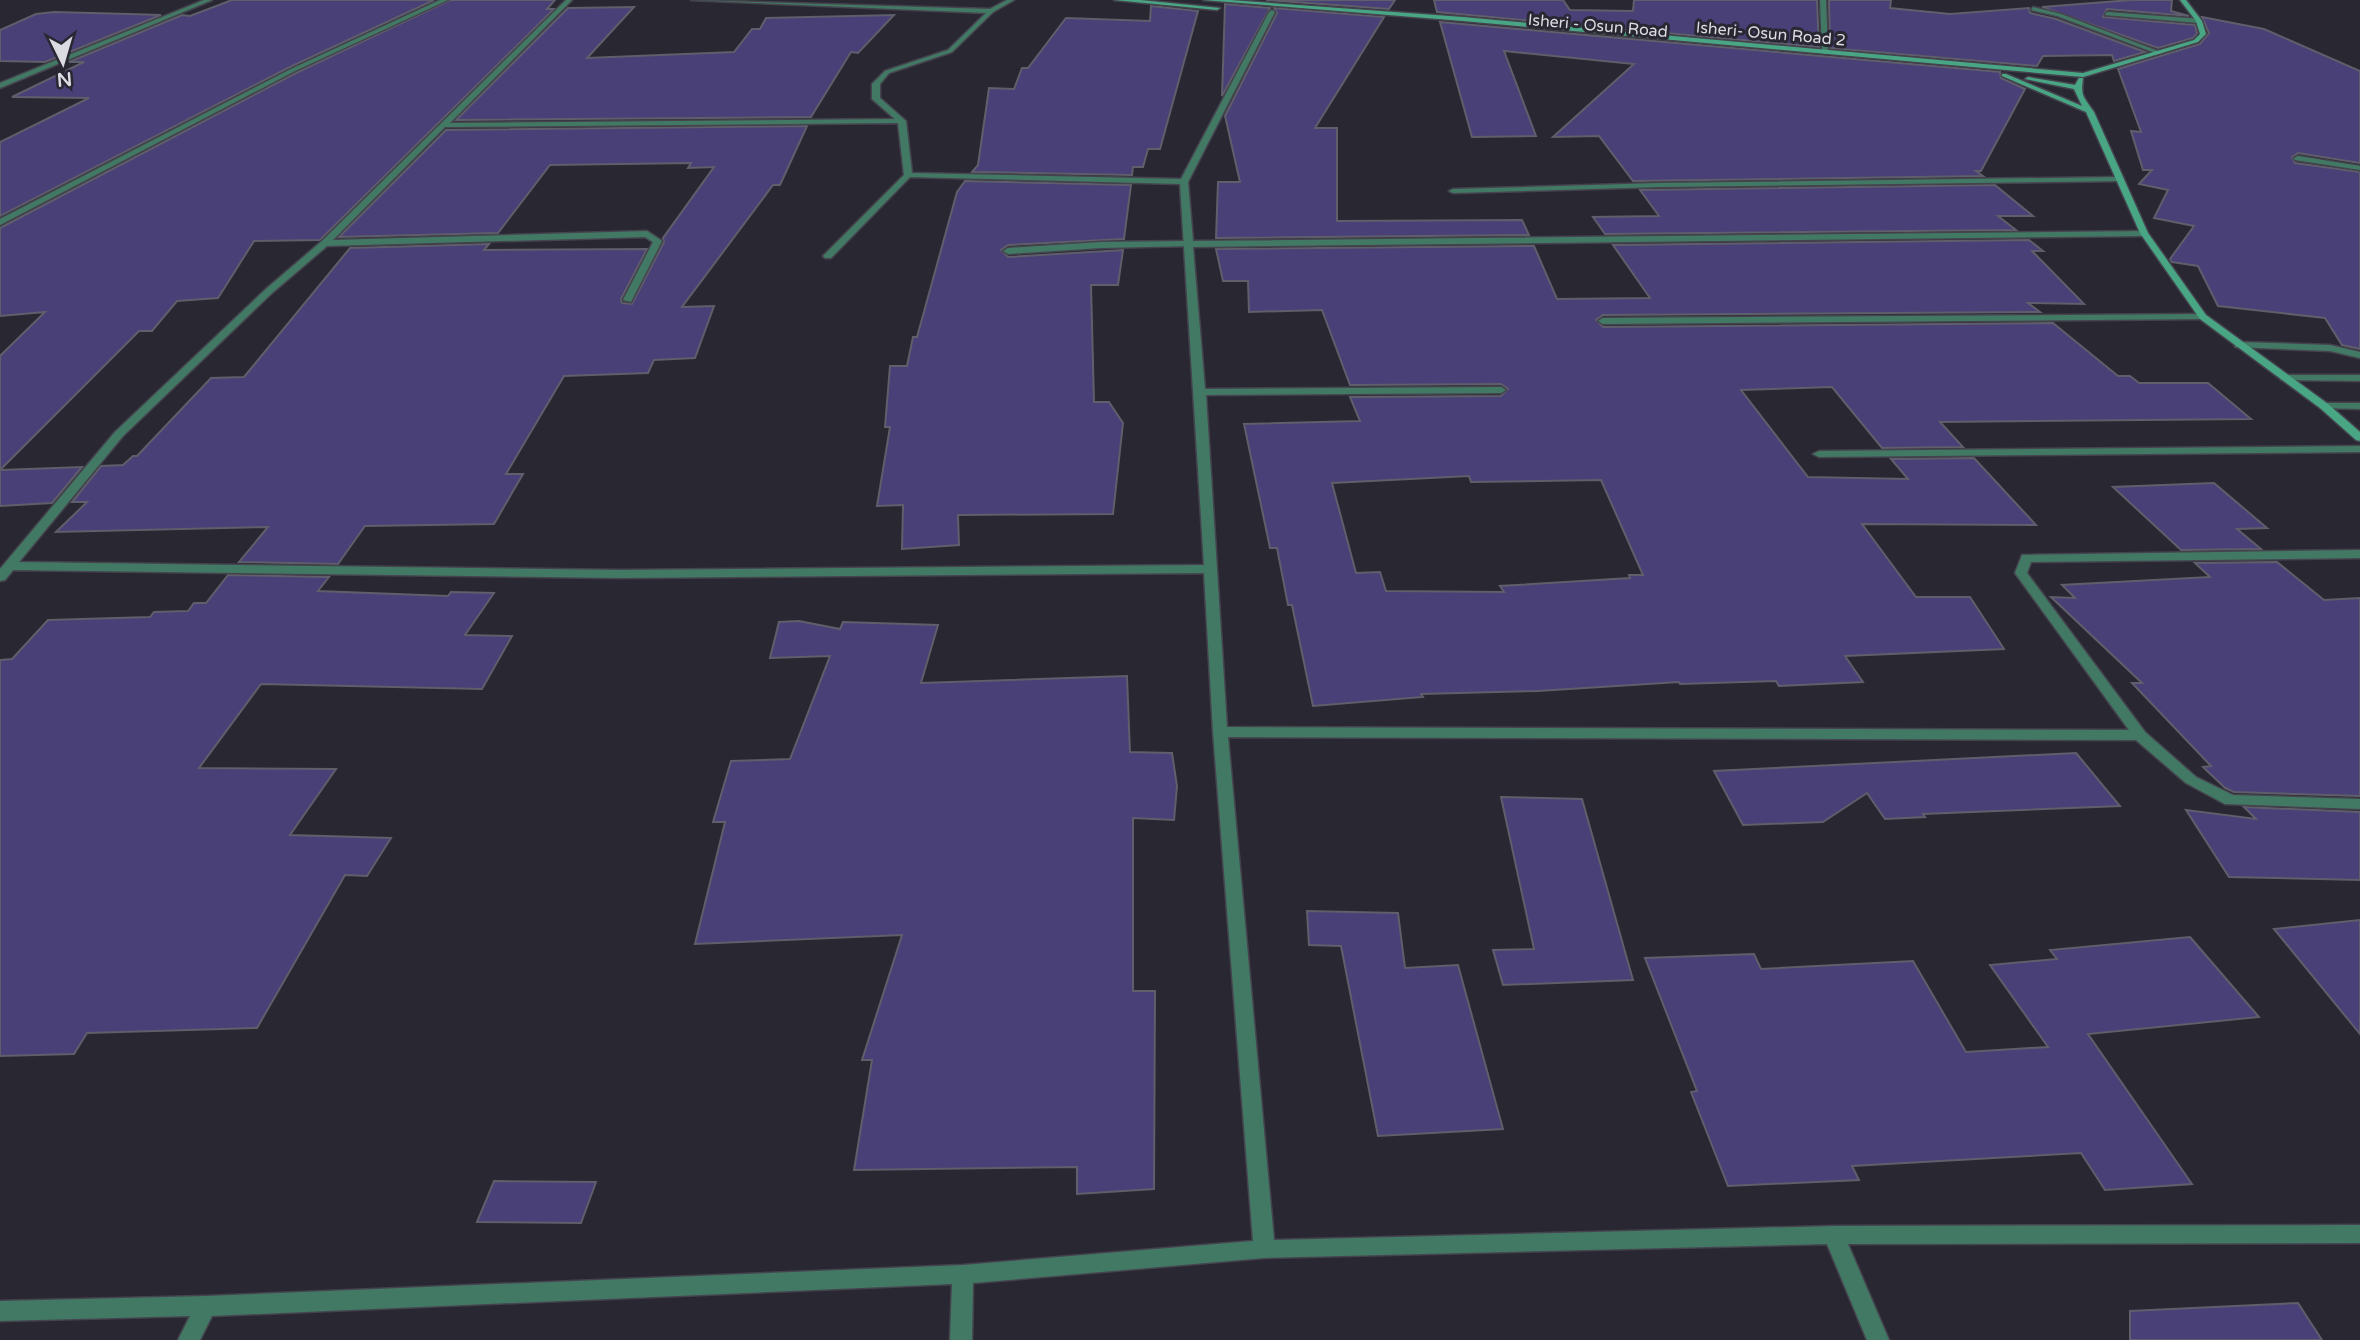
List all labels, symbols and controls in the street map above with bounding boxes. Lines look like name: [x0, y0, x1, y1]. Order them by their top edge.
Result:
street label: Isheri - Osun Road: [1527, 10, 1669, 42]
street label: Isheri- Osun Road 2: [1695, 17, 1847, 51]
north arrow: [28, 28, 98, 98]
text: N: [56, 67, 73, 91]

